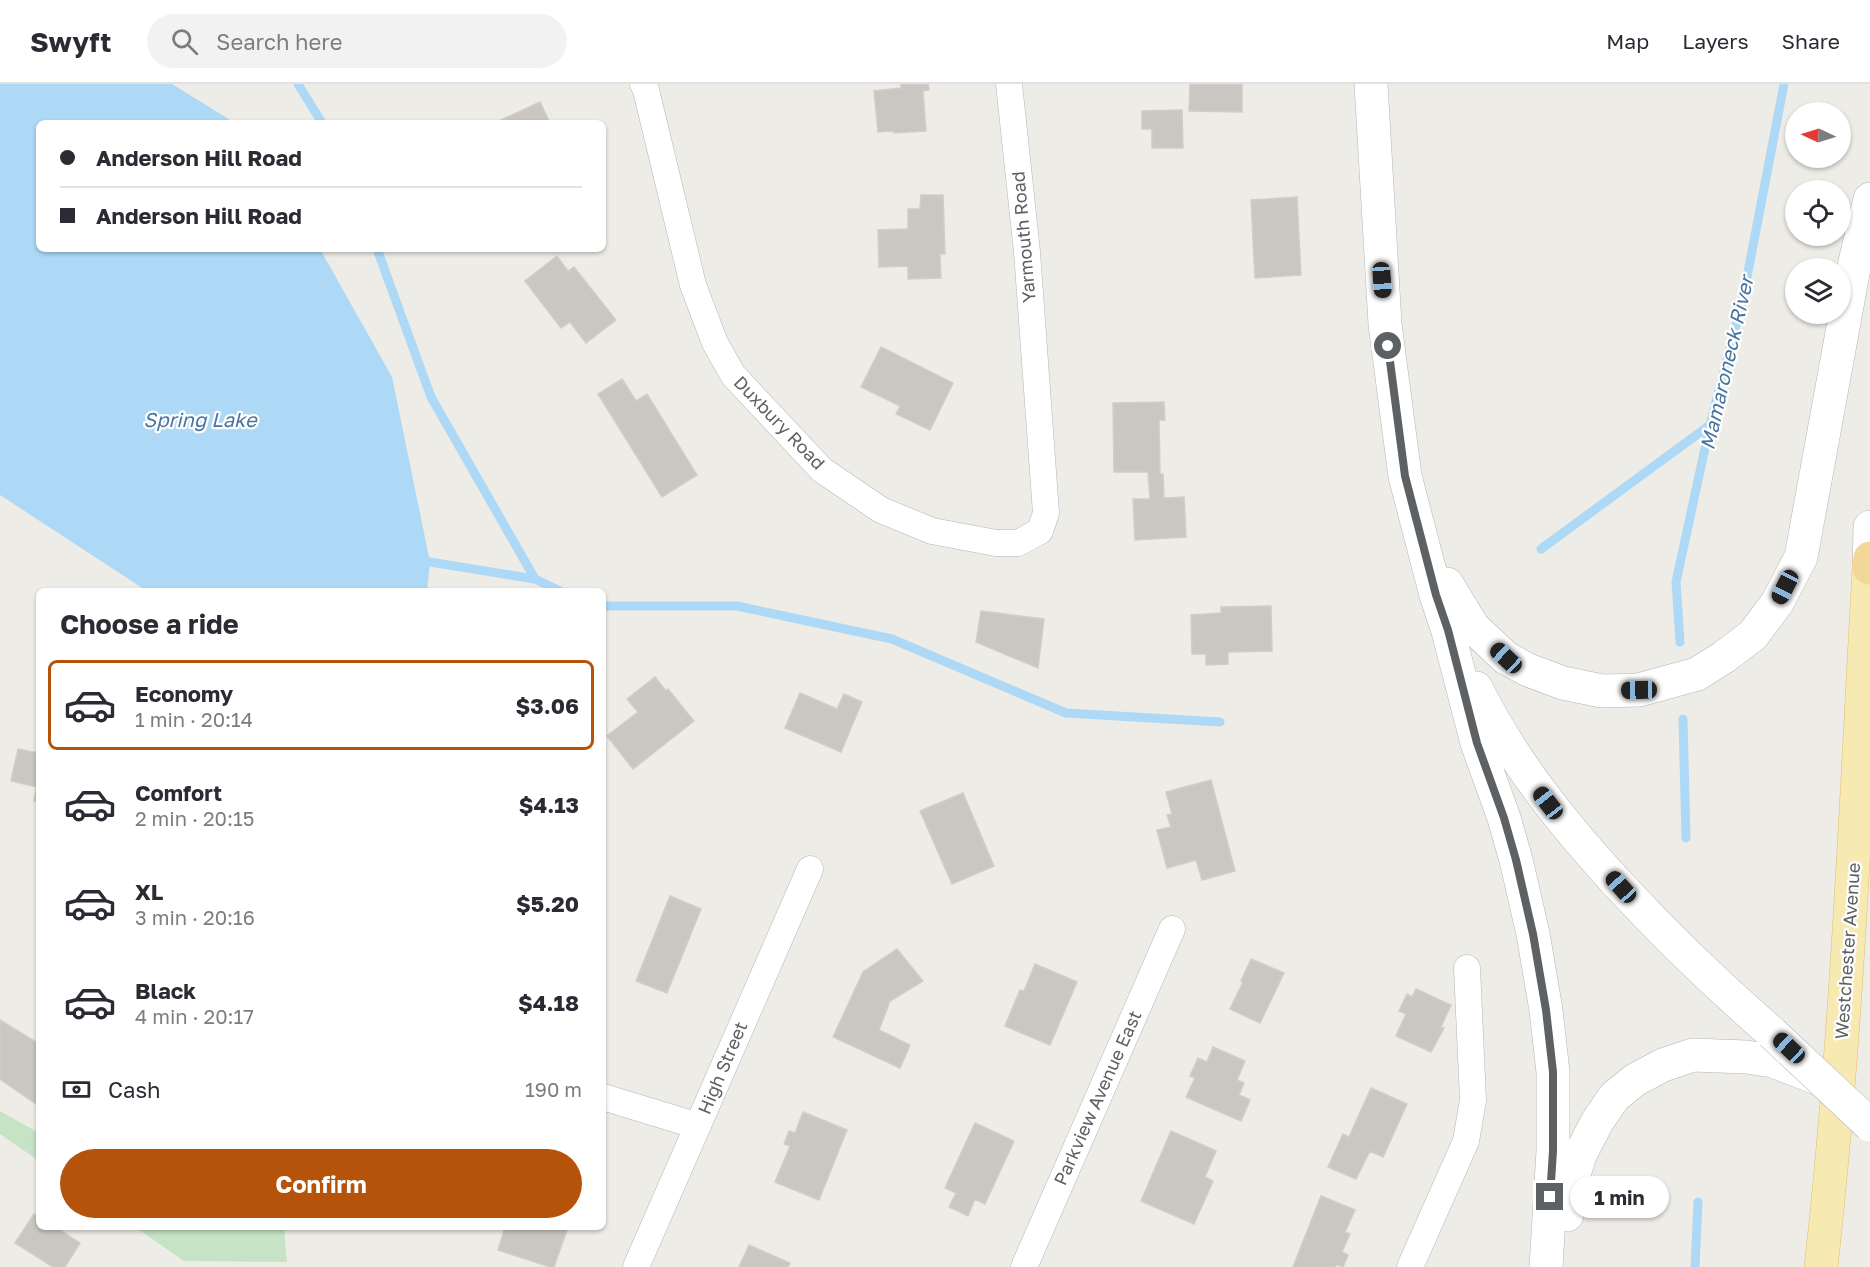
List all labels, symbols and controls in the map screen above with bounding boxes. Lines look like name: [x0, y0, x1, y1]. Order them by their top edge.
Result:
search box: [147, 14, 567, 68]
text: Swyft: [30, 25, 111, 58]
icon: search: [168, 25, 201, 58]
text: Search here: [216, 28, 342, 55]
text: Map: [1606, 28, 1649, 54]
text: Layers: [1682, 28, 1749, 54]
text: Share: [1782, 28, 1840, 54]
north arrow: [1785, 102, 1851, 168]
map controls: [1785, 102, 1851, 324]
text: Anderson Hill Road: [96, 144, 302, 171]
street label: Yarmouth Road: [1006, 170, 1040, 304]
button: locate: [1785, 180, 1851, 246]
text: Anderson Hill Road: [96, 202, 302, 229]
button: layers: [1785, 258, 1851, 324]
car: [1372, 261, 1392, 299]
water label: Mamaroneck River: [1694, 271, 1758, 452]
route start: [1374, 332, 1401, 359]
street label: Duxbury Road: [730, 371, 830, 474]
water label: Spring Lake: [143, 407, 258, 432]
car: [1769, 567, 1801, 607]
text: Choose a ride: [60, 608, 239, 640]
car: [1487, 639, 1525, 677]
icon: car: [63, 678, 117, 732]
text: Economy: [135, 680, 233, 707]
car: [1621, 681, 1657, 699]
text: $3.06: [516, 692, 579, 719]
text: 1 min · 20:14: [135, 707, 253, 731]
icon: car: [63, 777, 117, 831]
text: Comfort: [135, 779, 222, 806]
car: [1530, 783, 1566, 823]
text: $4.13: [519, 791, 579, 818]
text: 2 min · 20:15: [135, 806, 254, 830]
street label: Westchester Avenue: [1830, 862, 1864, 1040]
car: [1602, 868, 1640, 906]
icon: car: [63, 876, 117, 930]
text: XL: [135, 878, 163, 905]
text: $5.20: [516, 890, 579, 917]
text: 3 min · 20:16: [135, 905, 255, 929]
icon: car: [63, 975, 117, 1029]
text: Black: [135, 977, 196, 1004]
text: $4.18: [518, 989, 579, 1016]
text: 4 min · 20:17: [135, 1004, 254, 1028]
street label: Parkview Avenue East: [1049, 1007, 1146, 1188]
street label: High Street: [693, 1018, 751, 1117]
car: [1770, 1029, 1808, 1067]
icon: cash: [60, 1073, 93, 1106]
text: Cash: [108, 1076, 161, 1103]
text: 190 m: [525, 1077, 582, 1101]
button: Confirm: [60, 1149, 582, 1218]
callout: 1 min: [1571, 1176, 1670, 1218]
route end: [1536, 1183, 1563, 1210]
text: 1 min: [1594, 1185, 1645, 1209]

